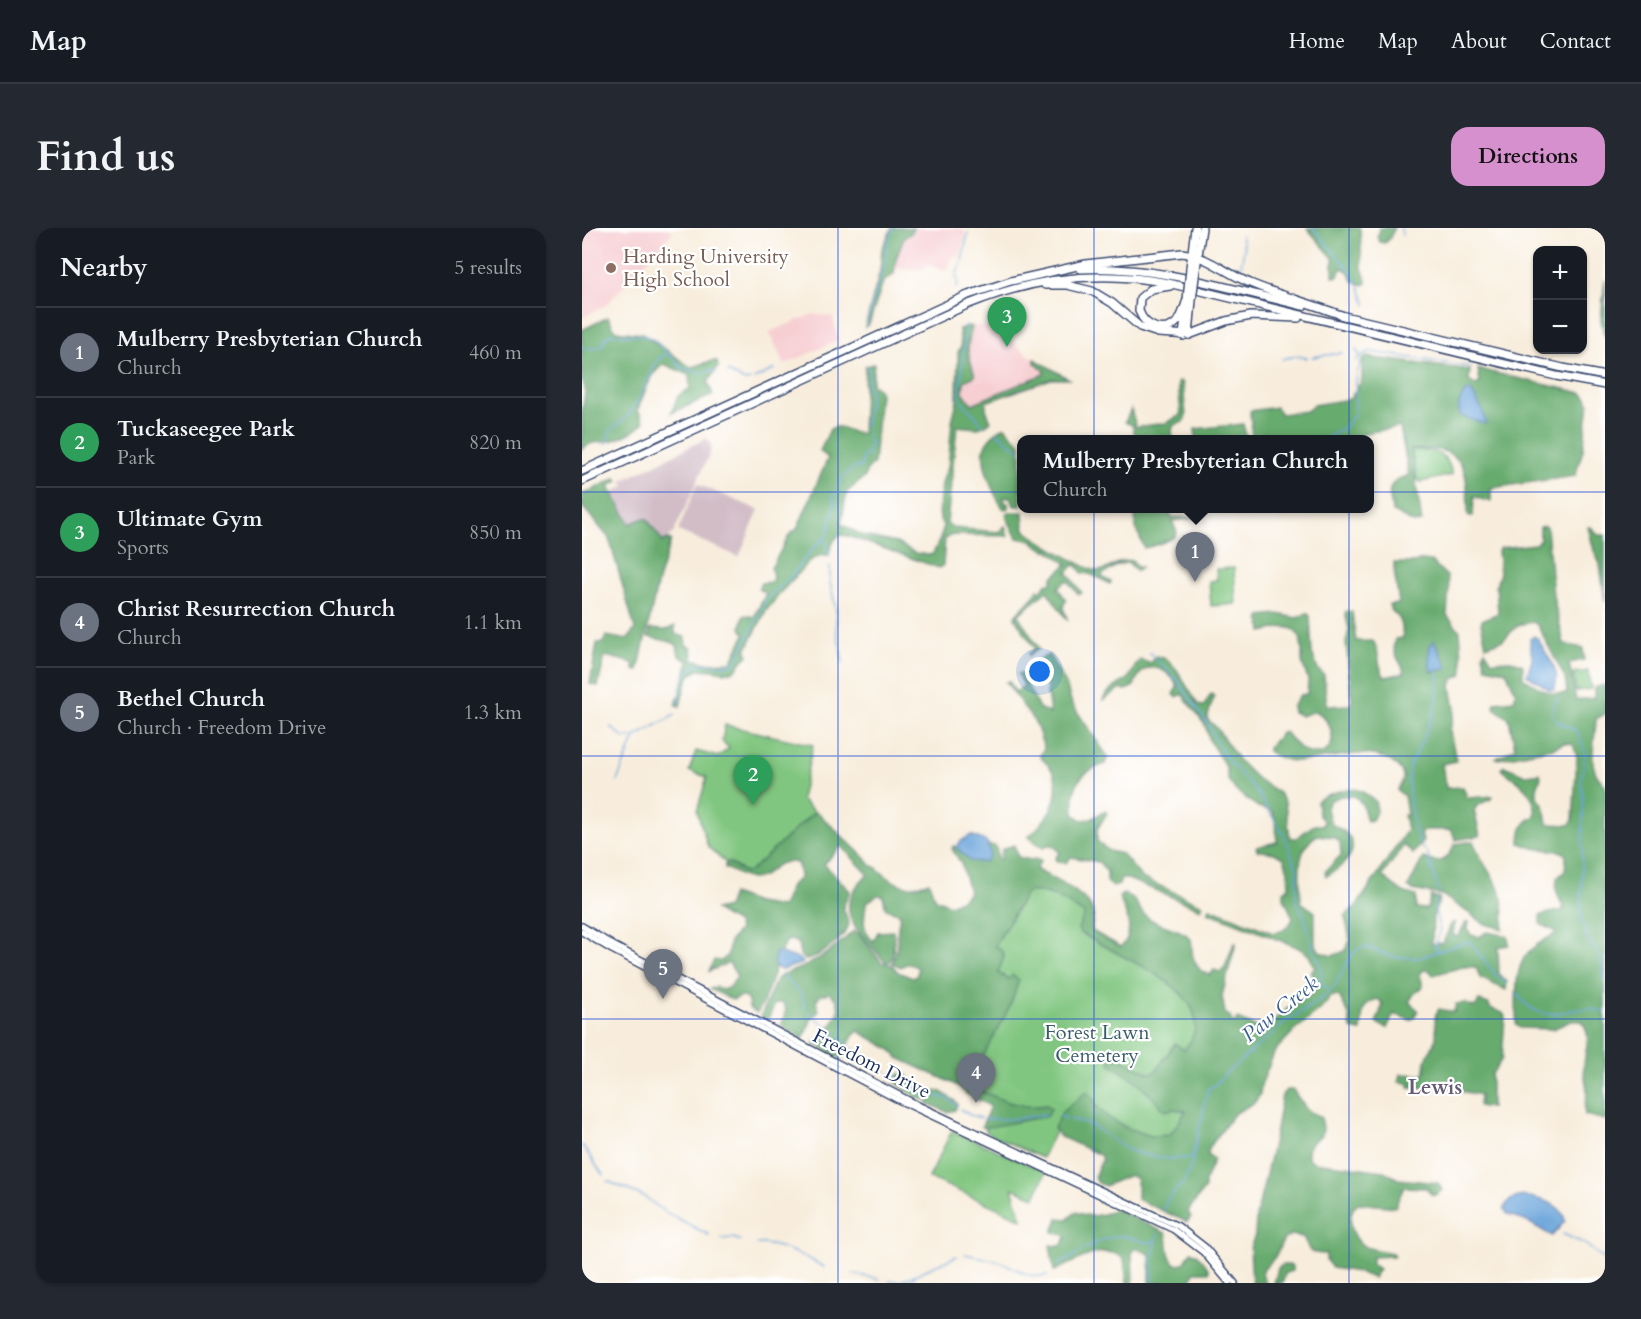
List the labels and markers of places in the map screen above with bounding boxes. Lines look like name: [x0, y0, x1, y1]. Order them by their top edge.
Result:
place label: Harding University High School: [623, 243, 789, 293]
marker: Harding University High School: [604, 261, 618, 275]
pin: 3: [988, 298, 1026, 347]
pin: 1: [1176, 532, 1214, 582]
pin: 2: [734, 756, 772, 805]
pin: 5: [644, 950, 682, 999]
pin: 4: [956, 1054, 996, 1103]

